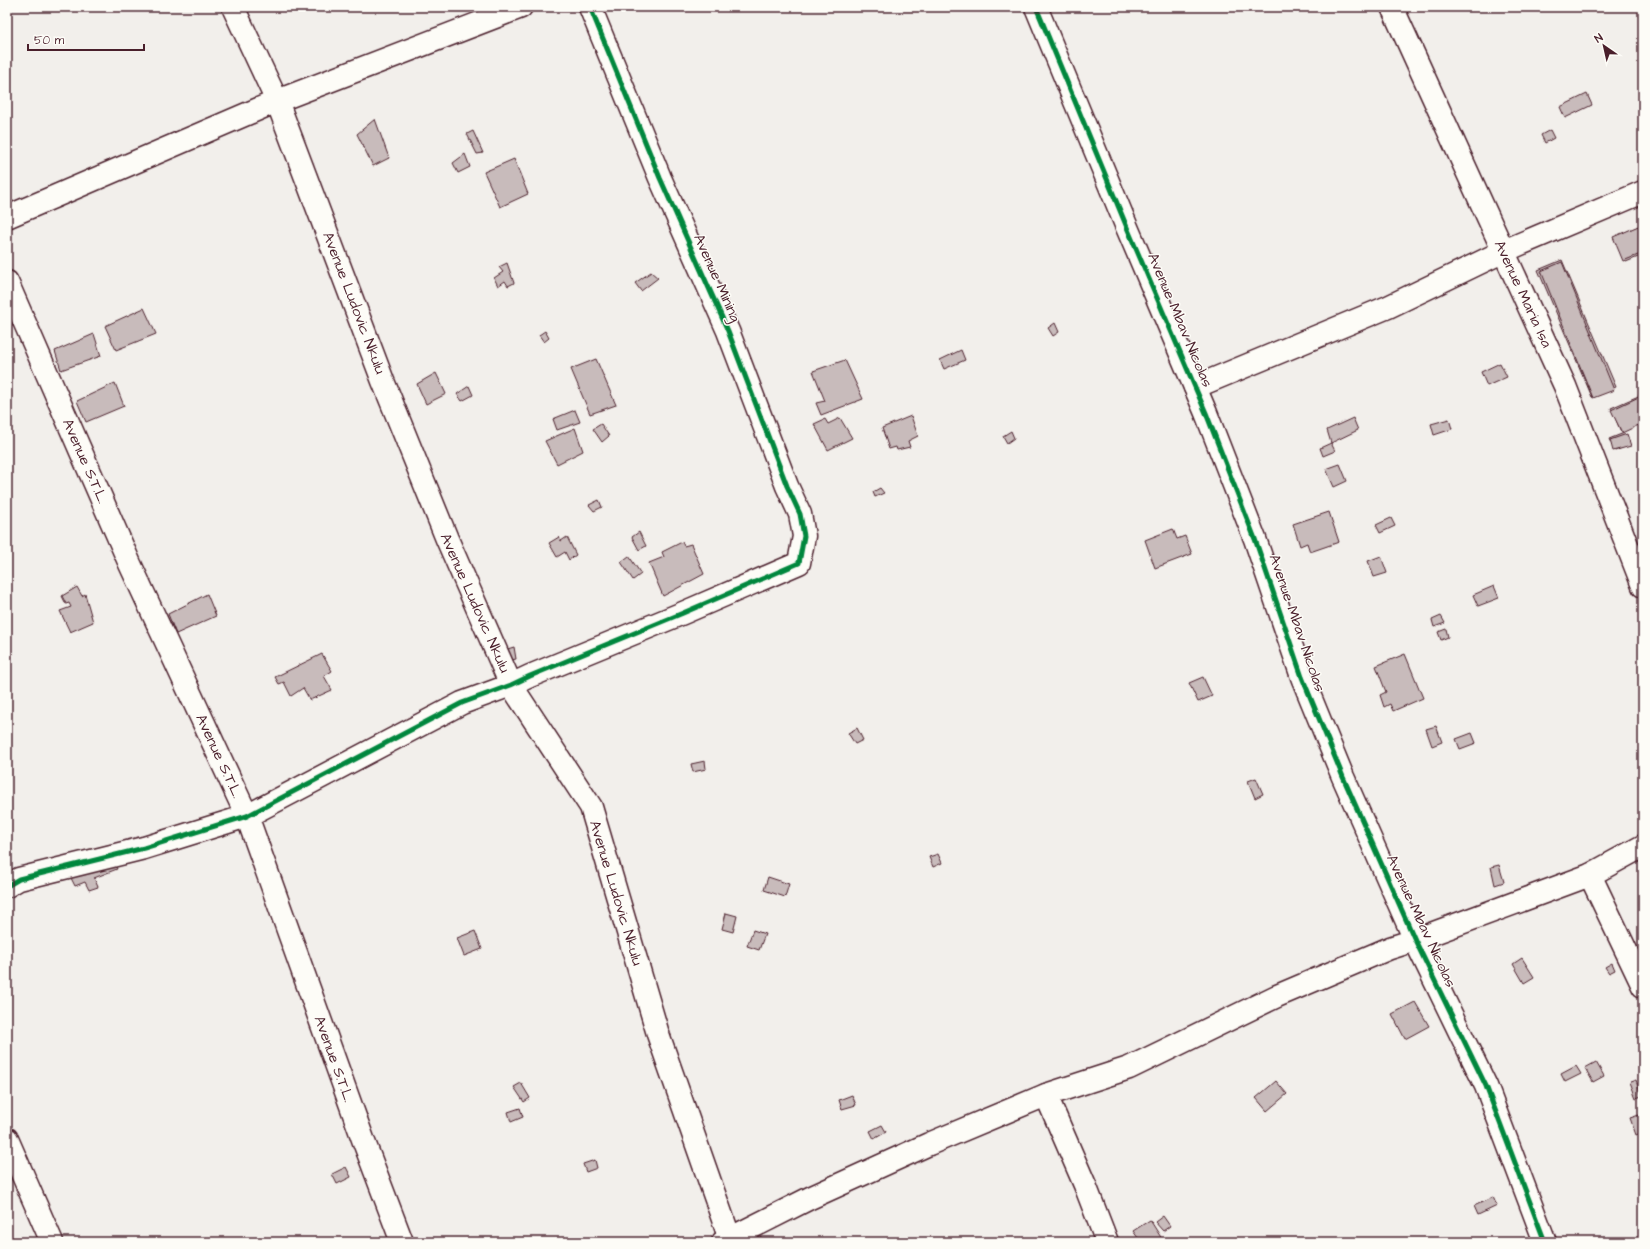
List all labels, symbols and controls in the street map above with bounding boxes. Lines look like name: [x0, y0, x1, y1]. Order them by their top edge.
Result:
scale bar: [28, 26, 144, 52]
north arrow: [1584, 26, 1624, 66]
text: N: [1592, 30, 1606, 46]
text: 50 m: [34, 32, 65, 49]
street label: Avenue Ludovic Nkulu: [317, 229, 391, 377]
street label: Avenue Mining: [687, 231, 746, 326]
street label: Avenue Maria Isa: [1489, 237, 1557, 352]
street label: Avenue Mbav Nicolas: [1142, 250, 1218, 391]
street label: Avenue S.T.L.: [57, 415, 113, 507]
street label: Avenue Ludovic Nkulu: [435, 530, 515, 676]
street label: Avenue Mbav Nicolas: [1264, 551, 1331, 695]
street label: Avenue S.T.L.: [190, 711, 248, 801]
street label: Avenue Ludovic Nkulu: [584, 818, 648, 968]
street label: Avenue Mbav Nicolas: [1381, 851, 1461, 991]
street label: Avenue S.T.L.: [309, 1013, 359, 1105]

